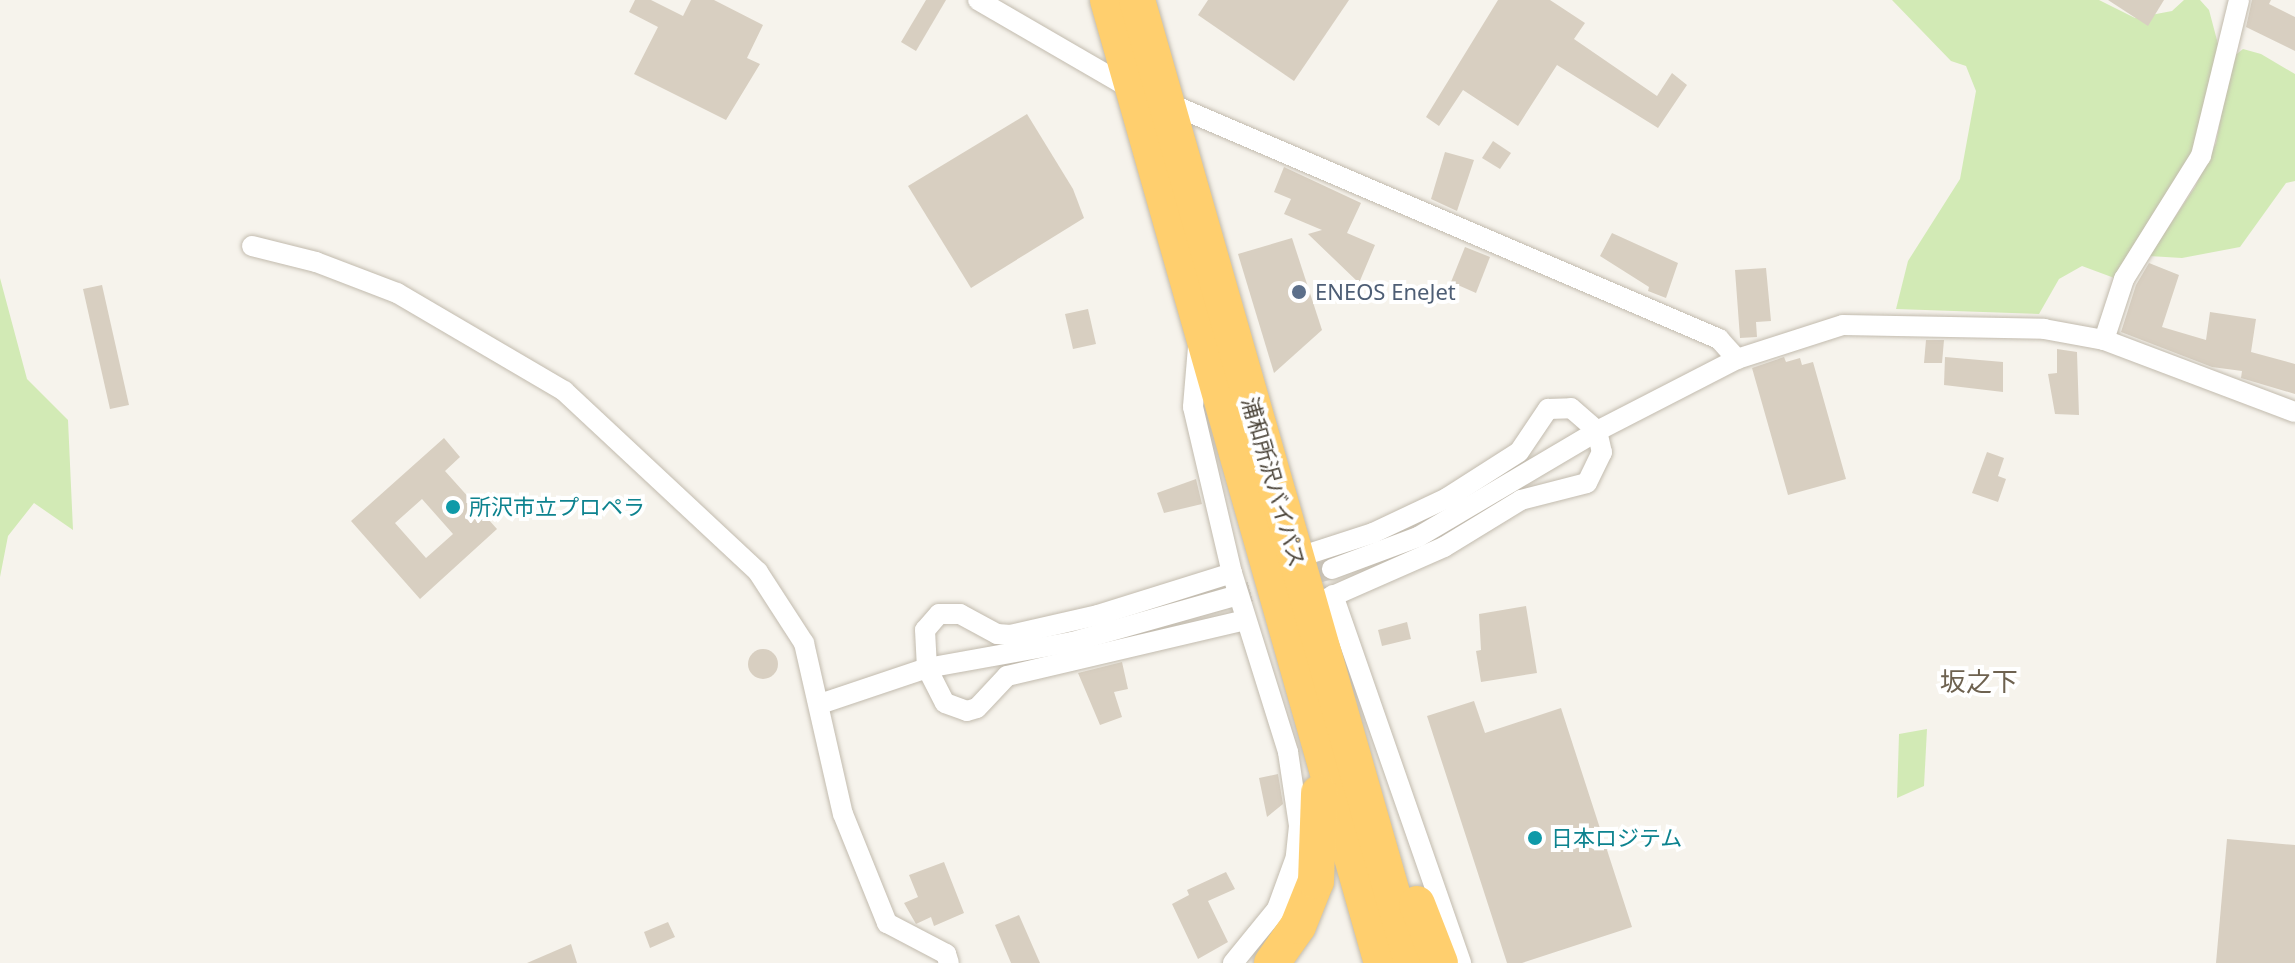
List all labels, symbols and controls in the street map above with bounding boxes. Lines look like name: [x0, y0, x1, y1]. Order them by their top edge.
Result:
place label: ENEOS EneJet: [1315, 279, 1456, 305]
marker: ENEOS EneJet: [1290, 283, 1308, 301]
street label: 浦和所沢バイパス: [1237, 394, 1311, 570]
place label: 所沢市立プロペラ: [469, 494, 645, 520]
marker: 所沢市立プロペラ: [444, 498, 462, 516]
district label: 坂之下: [1940, 666, 2018, 698]
place label: 日本ロジテム: [1551, 825, 1683, 851]
marker: 日本ロジテム: [1526, 829, 1544, 847]

